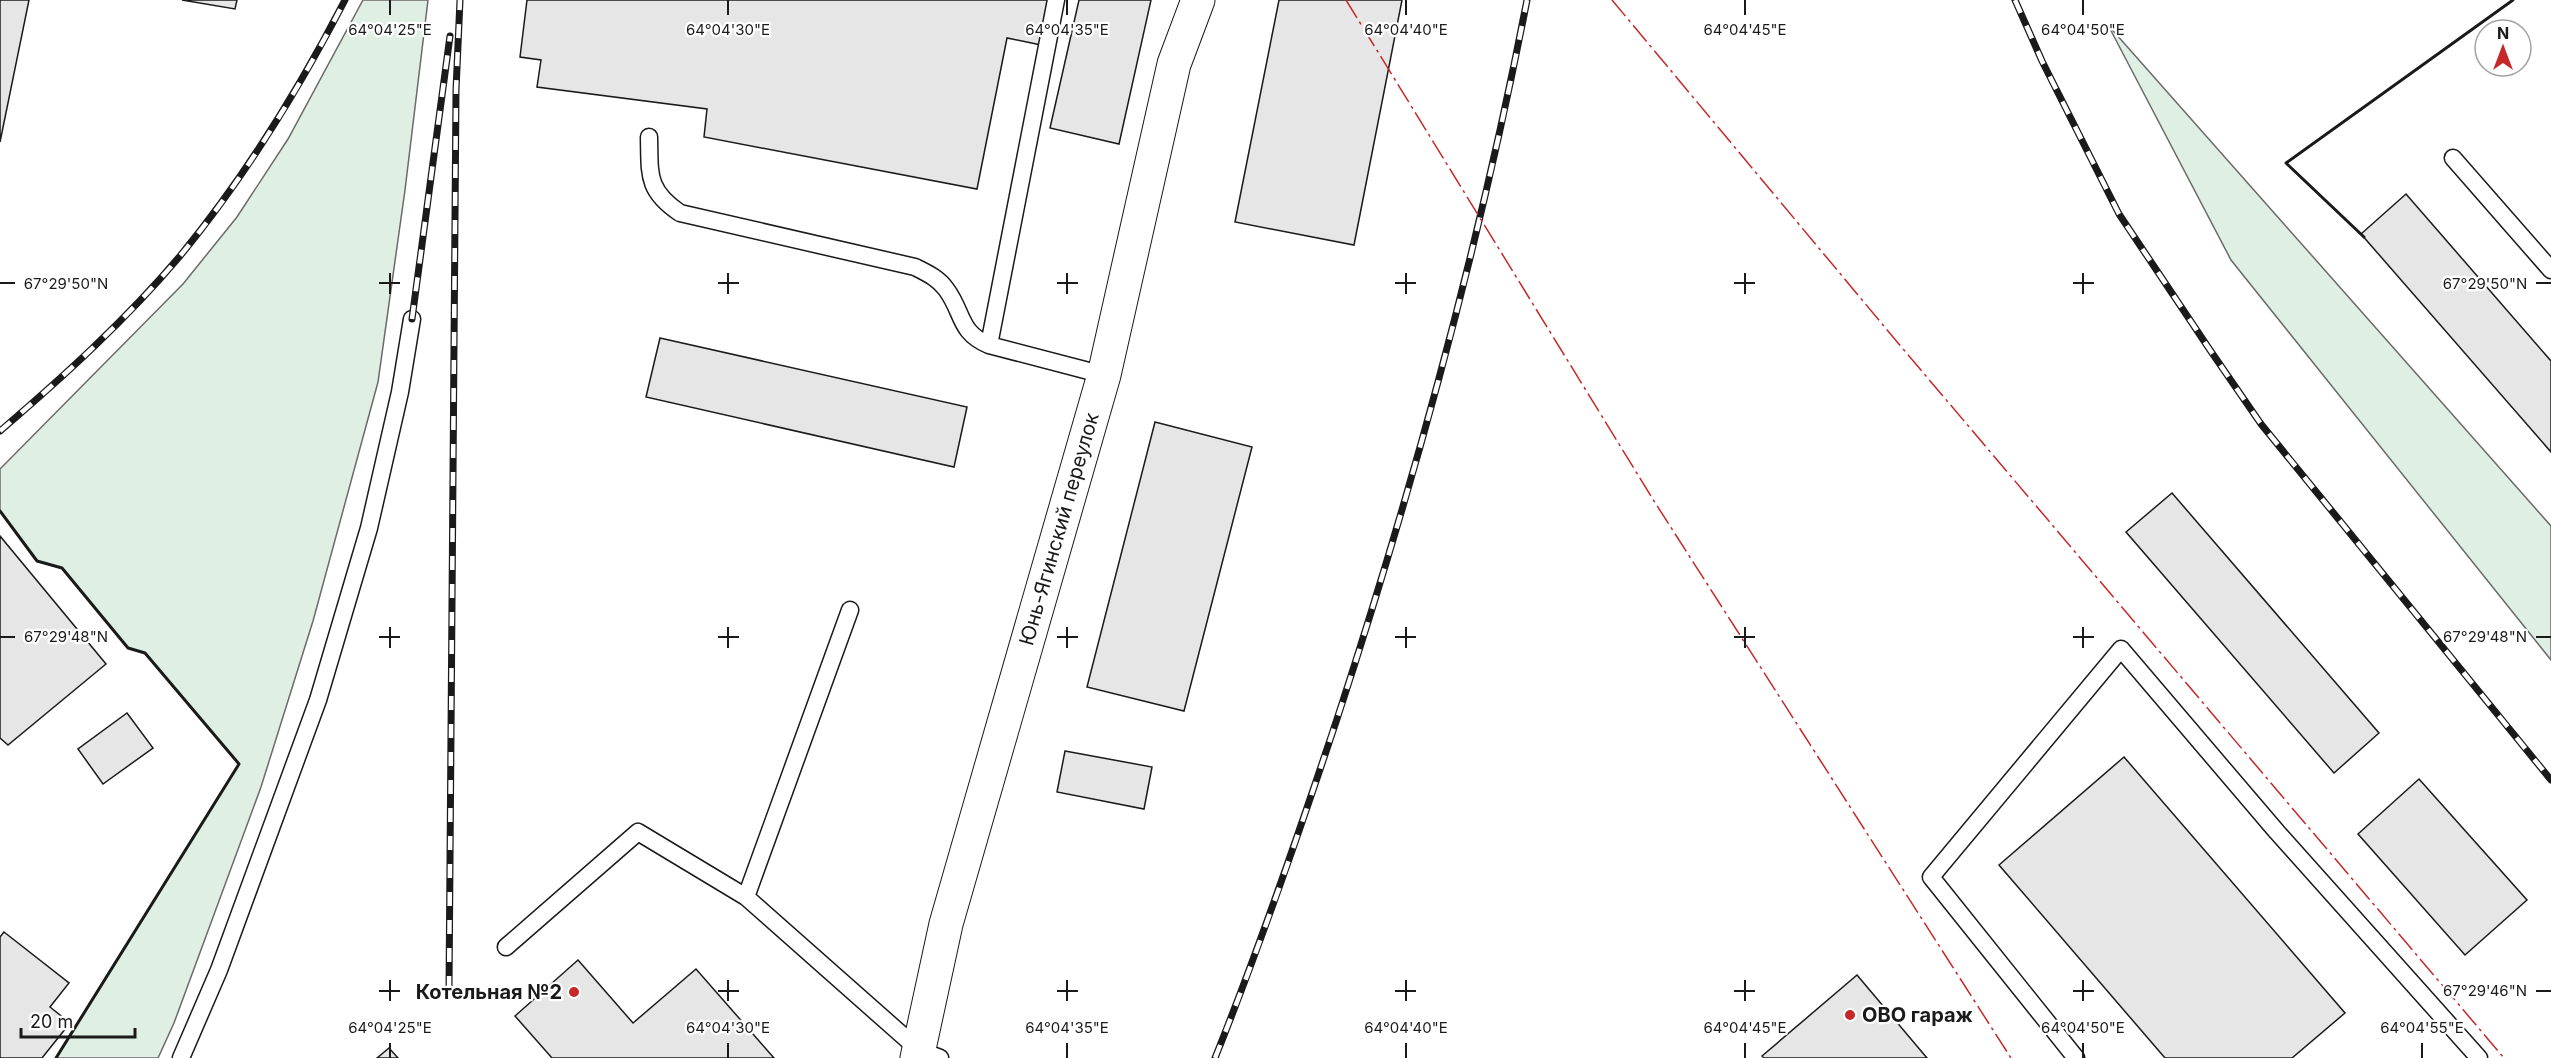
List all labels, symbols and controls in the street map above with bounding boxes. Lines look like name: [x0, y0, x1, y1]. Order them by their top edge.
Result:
north arrow: [2473, 18, 2533, 78]
text: 64°04'25"E: [348, 20, 432, 39]
text: 64°04'30"E: [686, 20, 770, 39]
text: 64°04'35"E: [1025, 20, 1109, 39]
text: 64°04'40"E: [1364, 20, 1448, 39]
text: 64°04'45"E: [1703, 20, 1787, 39]
text: 64°04'50"E: [2041, 20, 2125, 39]
text: N: [2497, 23, 2509, 43]
text: 67°29'50"N: [24, 274, 108, 293]
text: 67°29'50"N: [2443, 274, 2527, 293]
street label: Юнь-Ягинский переулок: [1014, 410, 1104, 648]
text: 67°29'48"N: [24, 627, 108, 646]
text: 67°29'48"N: [2443, 627, 2527, 646]
place label: Котельная №2: [416, 980, 562, 1004]
text: 67°29'46"N: [2443, 981, 2527, 1000]
marker: Котельная №2: [567, 985, 581, 999]
scale bar: [21, 1001, 135, 1039]
place label: ОВО гараж: [1862, 1003, 1973, 1027]
marker: ОВО гараж: [1843, 1008, 1857, 1022]
text: 20 m: [30, 1011, 73, 1032]
text: 64°04'25"E: [348, 1018, 432, 1037]
text: 64°04'30"E: [686, 1018, 770, 1037]
text: 64°04'35"E: [1025, 1018, 1109, 1037]
text: 64°04'40"E: [1364, 1018, 1448, 1037]
text: 64°04'45"E: [1703, 1018, 1787, 1037]
text: 64°04'50"E: [2041, 1018, 2125, 1037]
text: 64°04'55"E: [2380, 1018, 2464, 1037]

